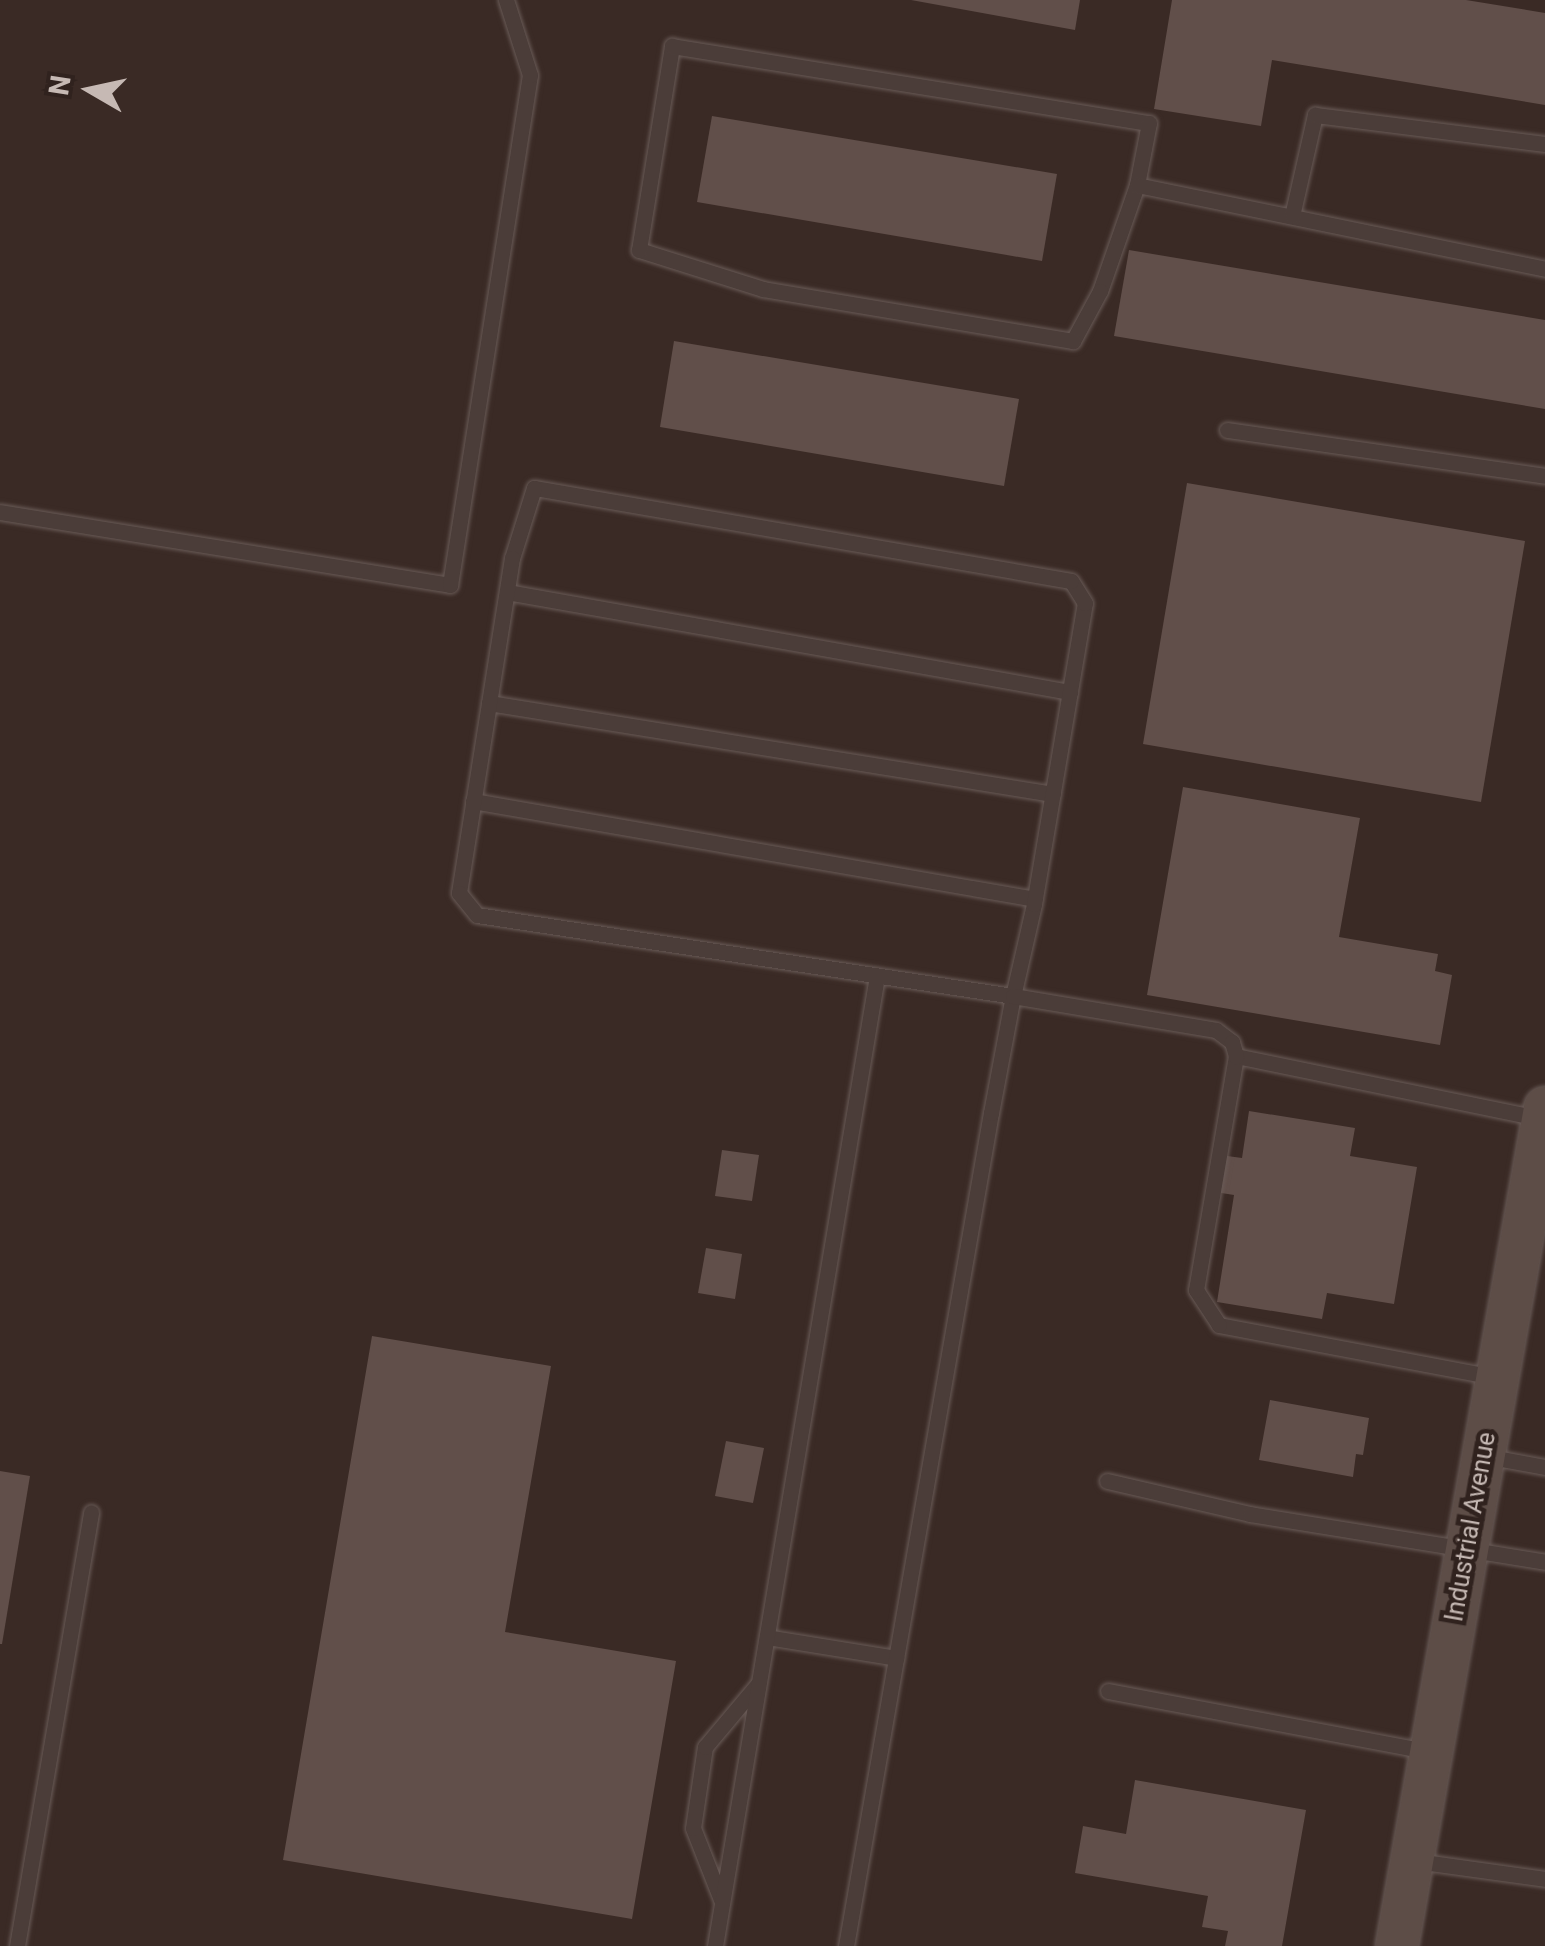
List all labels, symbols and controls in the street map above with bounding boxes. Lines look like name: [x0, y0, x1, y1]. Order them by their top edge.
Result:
north arrow: [40, 40, 140, 140]
text: N: [42, 73, 78, 98]
street label: Industrial Avenue: [1440, 1430, 1502, 1624]

